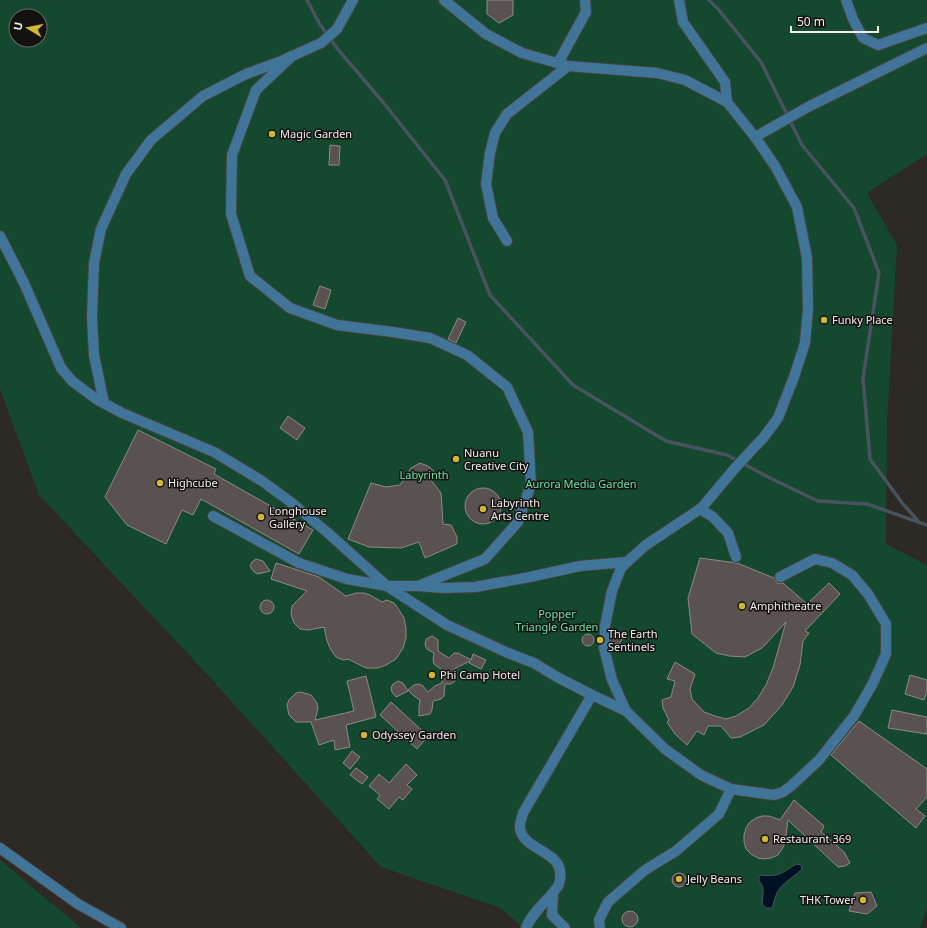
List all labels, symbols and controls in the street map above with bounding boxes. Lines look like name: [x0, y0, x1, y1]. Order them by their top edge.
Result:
north arrow: [8, 8, 48, 48]
scale bar: [791, 8, 878, 34]
text: 50 m: [797, 13, 825, 30]
text: U: [10, 21, 26, 32]
place label: Magic Garden: [280, 126, 352, 141]
marker: Magic Garden: [267, 129, 277, 139]
place label: Funky Place: [832, 312, 893, 327]
marker: Funky Place: [819, 315, 829, 325]
place label: Nuanu Creative City: [464, 445, 529, 473]
marker: Nuanu Creative City: [451, 454, 461, 464]
park label: Labyrinth: [399, 467, 449, 482]
place label: Highcube: [168, 475, 218, 490]
park label: Aurora Media Garden: [525, 476, 637, 491]
marker: Highcube: [155, 478, 165, 488]
place label: Labyrinth Arts Centre: [491, 495, 549, 523]
place label: Longhouse Gallery: [269, 503, 327, 531]
marker: Labyrinth Arts Centre: [478, 504, 488, 514]
marker: Longhouse Gallery: [256, 512, 266, 522]
place label: Amphitheatre: [750, 598, 821, 613]
marker: Amphitheatre: [737, 601, 747, 611]
park label: Popper Triangle Garden: [516, 606, 598, 634]
place label: The Earth Sentinels: [608, 626, 658, 654]
marker: The Earth Sentinels: [595, 635, 605, 645]
place label: Phi Camp Hotel: [440, 667, 520, 682]
marker: Phi Camp Hotel: [427, 670, 437, 680]
place label: Odyssey Garden: [372, 727, 456, 742]
marker: Odyssey Garden: [359, 730, 369, 740]
place label: Restaurant 369: [773, 831, 851, 846]
marker: Restaurant 369: [760, 834, 770, 844]
place label: Jelly Beans: [686, 871, 742, 886]
marker: Jelly Beans: [674, 874, 684, 884]
place label: THK Tower: [800, 892, 855, 907]
marker: THK Tower: [858, 895, 868, 905]

